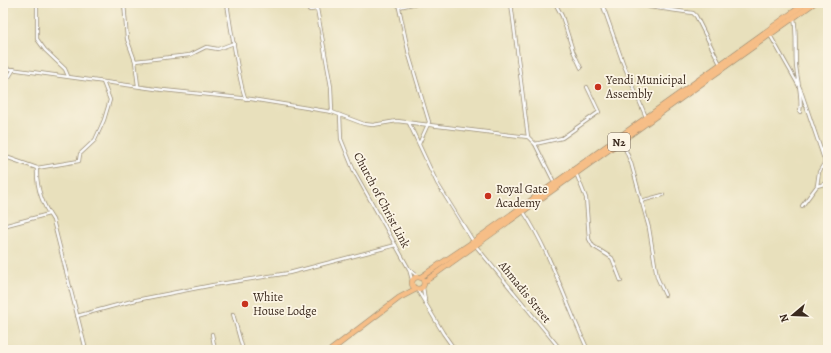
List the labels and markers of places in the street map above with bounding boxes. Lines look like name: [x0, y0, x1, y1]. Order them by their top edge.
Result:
place label: Yendi Municipal Assembly: [605, 72, 686, 102]
marker: Yendi Municipal Assembly: [593, 82, 603, 92]
place label: Royal Gate Academy: [495, 181, 548, 211]
marker: Royal Gate Academy: [483, 191, 493, 201]
place label: White House Lodge: [252, 289, 317, 319]
marker: White House Lodge: [240, 299, 250, 309]

